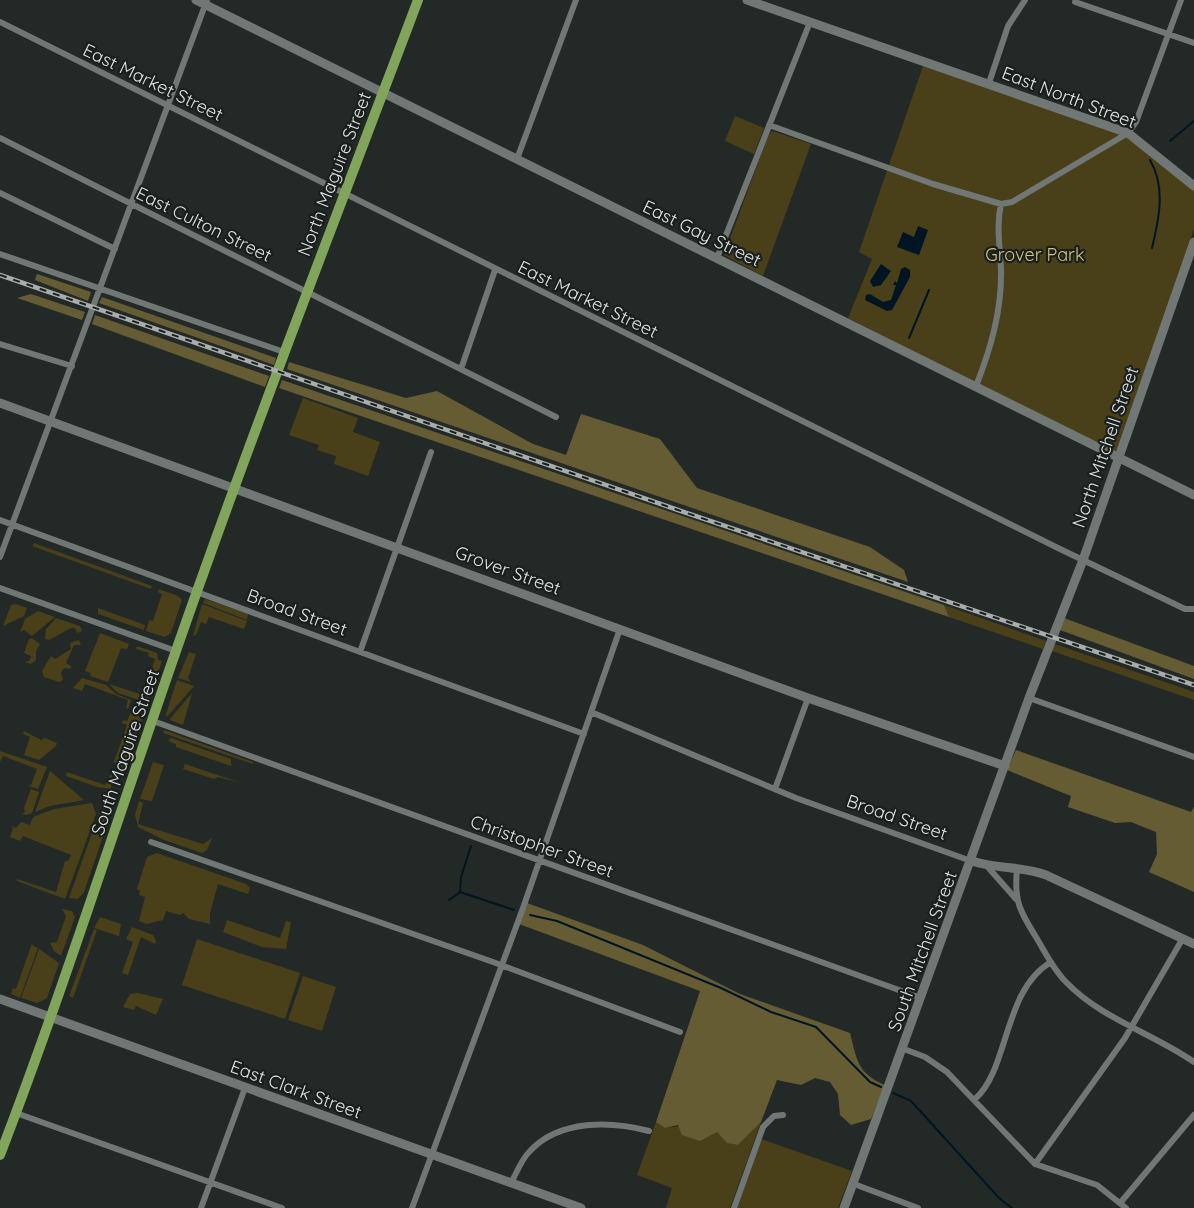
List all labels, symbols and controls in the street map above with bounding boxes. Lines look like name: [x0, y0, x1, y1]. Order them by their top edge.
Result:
street label: East Market Street: [79, 38, 227, 126]
street label: East North Street: [999, 61, 1139, 133]
street label: North Maguire Street: [292, 89, 376, 259]
street label: East Culton Street: [132, 181, 276, 267]
street label: East Gay Street: [639, 194, 765, 272]
park label: Grover Park: [985, 243, 1085, 266]
street label: East Market Street: [514, 255, 662, 343]
street label: North Mitchell Street: [1067, 363, 1143, 531]
street label: Grover Street: [452, 540, 564, 600]
street label: Broad Street: [244, 583, 350, 641]
street label: South Maguire Street: [86, 666, 164, 838]
street label: Broad Street: [844, 789, 950, 845]
street label: Christopher Street: [467, 809, 617, 883]
street label: South Mitchell Street: [882, 868, 962, 1034]
street label: East Clark Street: [227, 1055, 365, 1123]

